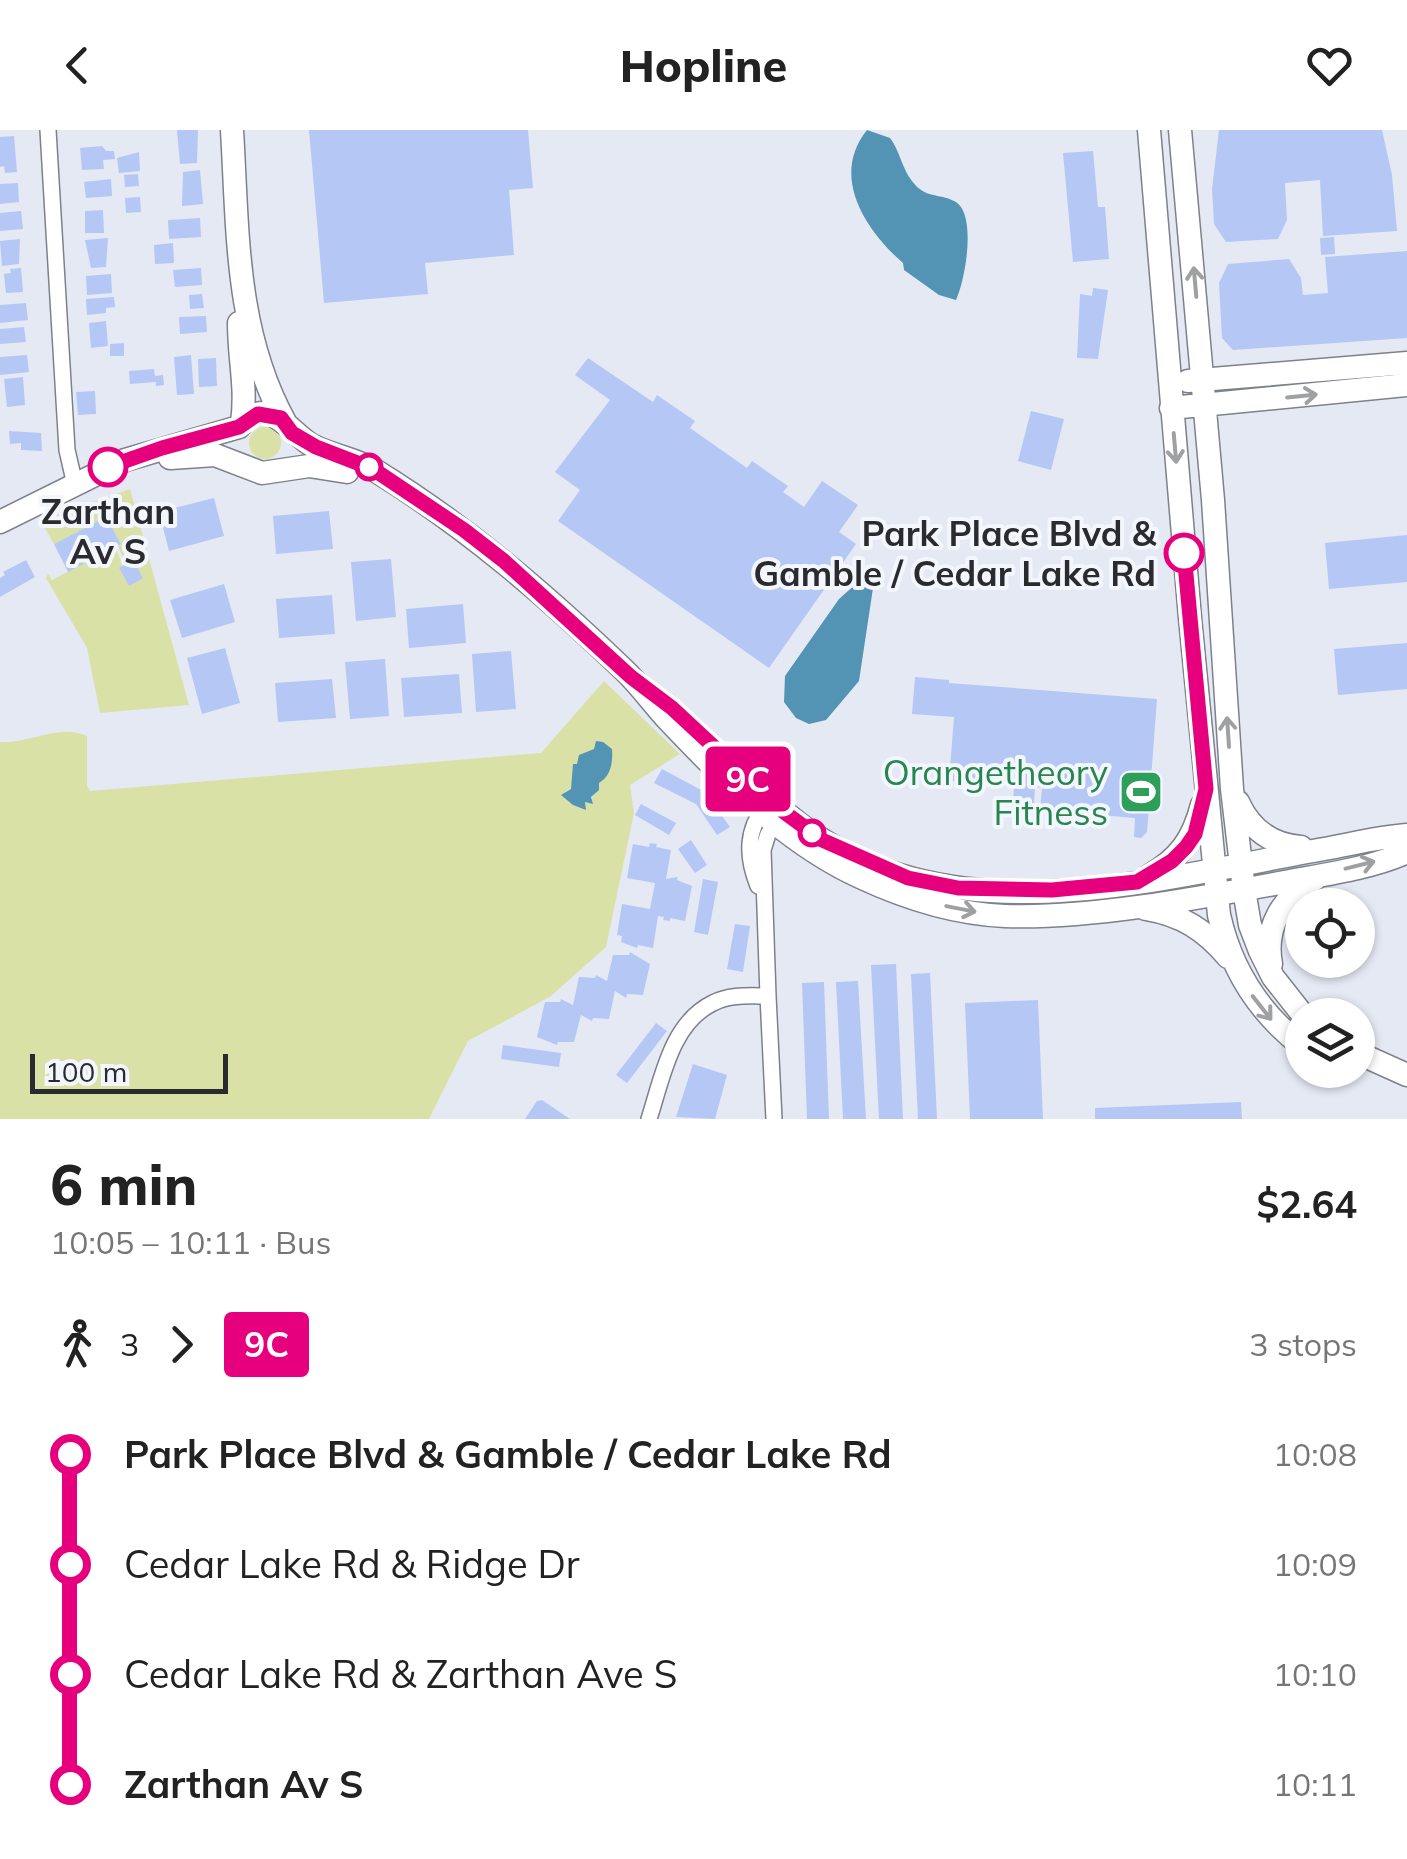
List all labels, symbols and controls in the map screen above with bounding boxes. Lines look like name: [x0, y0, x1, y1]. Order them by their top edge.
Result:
text: Hopline: [620, 37, 787, 93]
icon: back: [50, 38, 105, 93]
icon: heart: [1302, 38, 1357, 93]
one-way arrow: [1185, 267, 1204, 299]
one-way arrow: [1286, 386, 1318, 405]
one-way arrow: [1165, 431, 1184, 463]
marker: Zarthan Av S: [89, 448, 127, 486]
unlabelled marker: [356, 454, 382, 480]
place label: Zarthan Av S: [41, 489, 175, 573]
place label: Park Place Blvd & Gamble / Cedar Lake Rd: [753, 511, 1157, 595]
marker: Park Place Blvd & Gamble / Cedar Lake Rd: [1165, 534, 1203, 572]
one-way arrow: [1218, 716, 1237, 748]
line badge: 9C: [703, 746, 793, 812]
place label: Orangetheory Fitness: [883, 750, 1108, 834]
text: 9C: [726, 757, 770, 801]
sports icon: Orangetheory Fitness: [1118, 769, 1164, 815]
unlabelled marker: [799, 820, 825, 846]
one-way arrow: [1344, 855, 1375, 874]
map controls: [1285, 888, 1375, 1088]
button: locate: [1285, 888, 1375, 978]
one-way arrow: [944, 901, 976, 920]
one-way arrow: [1251, 994, 1273, 1020]
button: layers: [1285, 998, 1375, 1088]
scale bar: [30, 1049, 228, 1094]
text: 100 m: [45, 1054, 127, 1089]
text: 6 min: [50, 1150, 197, 1219]
text: $2.64: [1256, 1180, 1357, 1228]
text: 10:05 – 10:11 · Bus: [50, 1222, 331, 1262]
icon: walk: [50, 1317, 105, 1372]
icon: forward: [154, 1317, 209, 1372]
text: 9C: [244, 1322, 289, 1366]
text: 3: [120, 1324, 139, 1364]
text: 3 stops: [1249, 1324, 1357, 1364]
text: Park Place Blvd & Gamble / Cedar Lake Rd: [124, 1430, 891, 1478]
text: 10:08: [1273, 1434, 1357, 1474]
text: Cedar Lake Rd & Ridge Dr: [124, 1540, 580, 1588]
text: 10:09: [1273, 1544, 1357, 1584]
text: Cedar Lake Rd & Zarthan Ave S: [124, 1650, 677, 1698]
text: 10:10: [1273, 1654, 1357, 1694]
text: Zarthan Av S: [124, 1760, 364, 1808]
text: 10:11: [1273, 1764, 1357, 1804]

